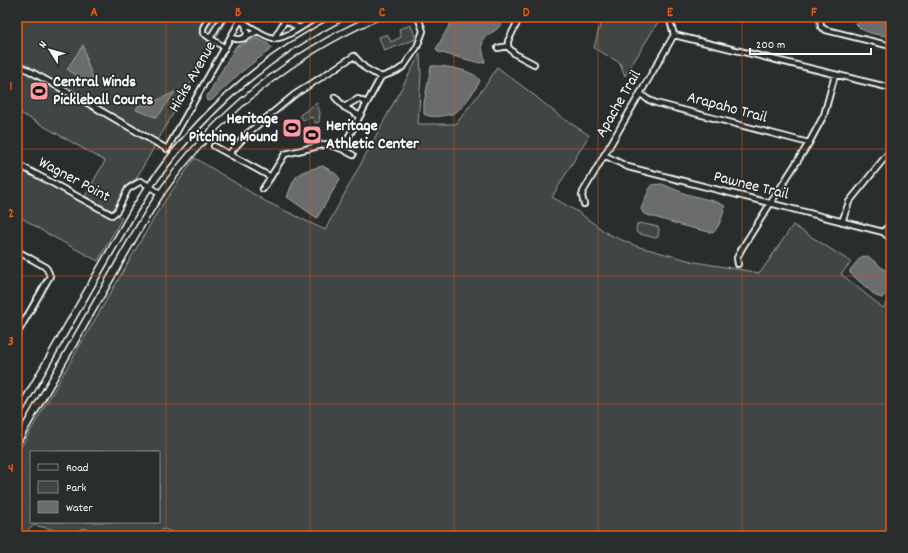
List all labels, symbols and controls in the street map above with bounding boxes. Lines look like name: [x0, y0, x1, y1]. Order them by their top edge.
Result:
text: A: [90, 4, 98, 23]
text: B: [235, 4, 241, 23]
text: C: [379, 4, 386, 23]
text: D: [523, 4, 530, 23]
text: E: [667, 4, 674, 23]
text: F: [811, 4, 817, 23]
north arrow: [30, 30, 70, 70]
scale bar: [750, 30, 871, 56]
street label: Hicks Avenue: [163, 37, 223, 117]
text: 200 m: [756, 37, 785, 54]
text: N: [36, 38, 52, 52]
street label: Apache Trail: [590, 66, 648, 142]
place label: Central Winds Pickleball Courts: [53, 71, 154, 112]
text: 1: [10, 78, 13, 97]
sports icon: Central Winds Pickleball Courts: [28, 80, 50, 102]
street label: Arapaho Trail: [685, 86, 770, 130]
place label: Heritage Pitching Mound: [189, 108, 278, 149]
place label: Heritage Athletic Center: [326, 115, 420, 156]
sports icon: Heritage Pitching Mound: [281, 117, 303, 139]
sports icon: Heritage Athletic Center: [301, 124, 323, 146]
street label: Wagner Point: [34, 151, 114, 209]
street label: Pawnee Trail: [711, 166, 791, 206]
text: 2: [8, 205, 14, 224]
text: 3: [8, 333, 14, 352]
legend: [30, 451, 160, 523]
text: 4: [8, 460, 14, 479]
text: Road: [66, 460, 88, 477]
text: Park: [66, 480, 87, 497]
text: Water: [66, 500, 93, 517]

